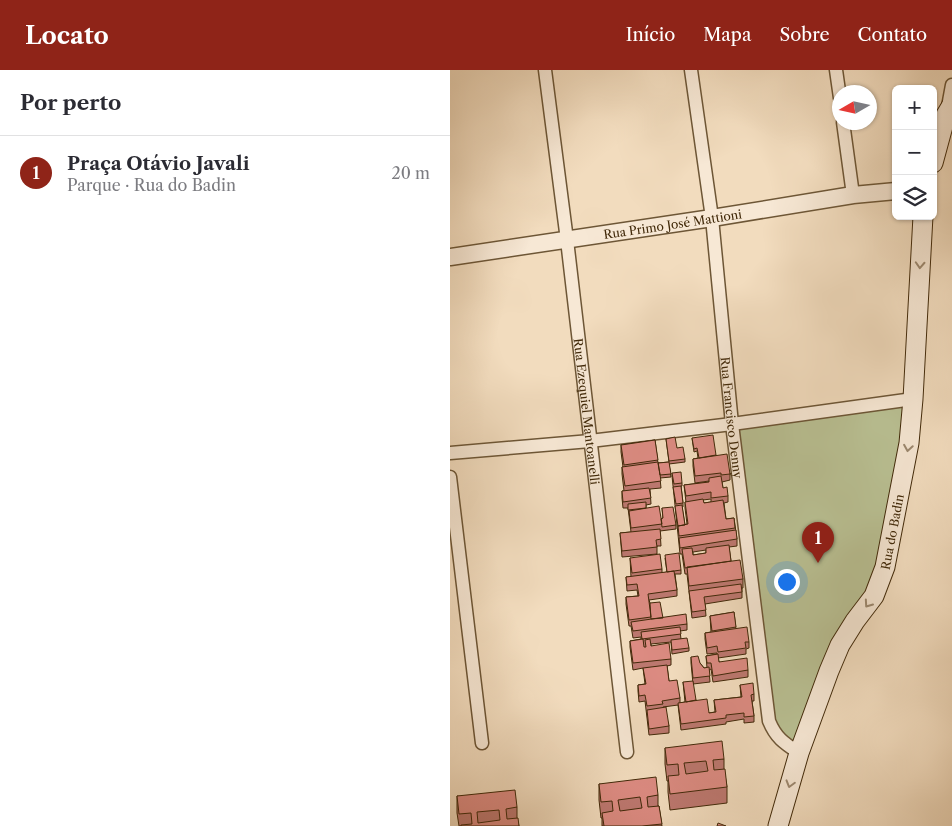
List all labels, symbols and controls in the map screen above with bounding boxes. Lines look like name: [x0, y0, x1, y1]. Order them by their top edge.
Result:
text: Locato: [25, 21, 109, 50]
text: Início: [626, 24, 675, 46]
text: Mapa: [703, 24, 751, 46]
text: Sobre: [779, 24, 830, 46]
text: Contato: [858, 24, 927, 46]
north arrow: [832, 85, 877, 130]
map controls: [892, 85, 937, 220]
button: +: [892, 85, 937, 130]
text: Por perto: [20, 90, 121, 115]
button: −: [892, 130, 937, 175]
text: Praça Otávio Javali: [67, 152, 249, 175]
text: 1: [32, 163, 40, 183]
text: 20 m: [391, 163, 430, 183]
text: Parque · Rua do Badin: [67, 175, 236, 195]
button: layers: [892, 175, 937, 220]
street label: Rua Primo José Mattioni: [602, 206, 743, 242]
one-way arrow: [914, 261, 925, 269]
street label: Rua Ezequiel Mantoanelli: [571, 337, 603, 486]
street label: Rua Francisco Denny: [718, 356, 746, 479]
one-way arrow: [903, 444, 914, 452]
street label: Rua do Badin: [877, 492, 907, 571]
pin: 1: [802, 522, 834, 563]
your location: [774, 569, 800, 595]
one-way arrow: [865, 598, 874, 608]
one-way arrow: [786, 779, 796, 788]

